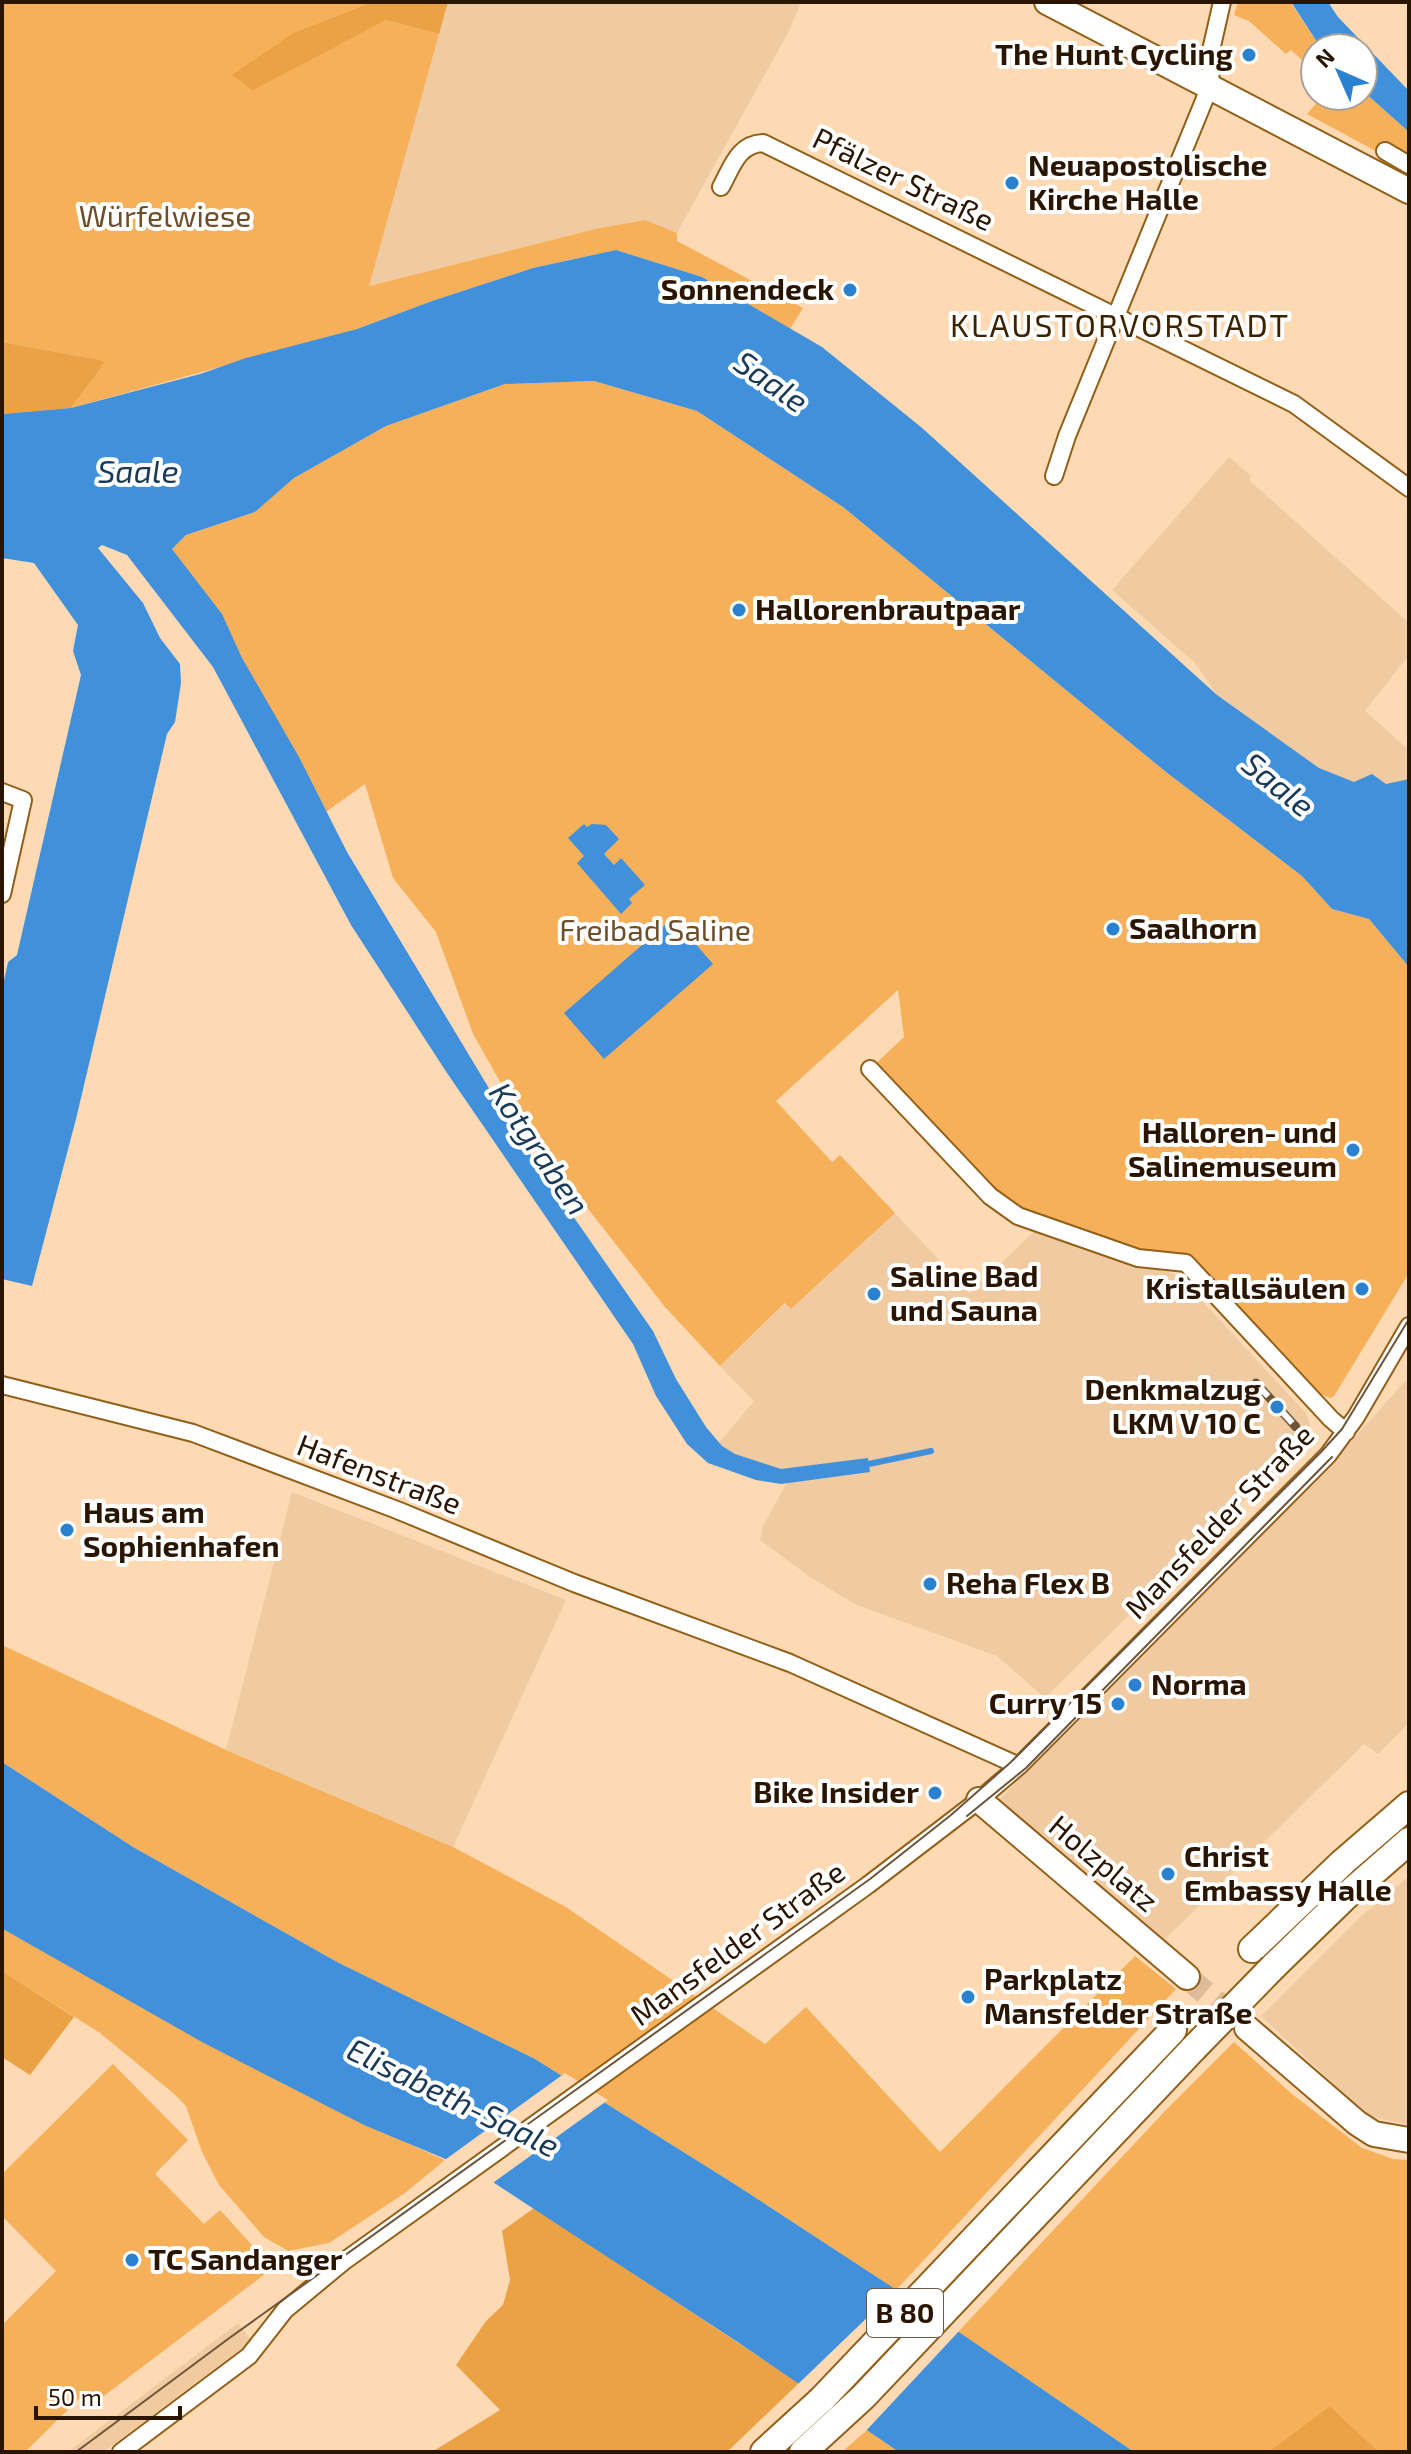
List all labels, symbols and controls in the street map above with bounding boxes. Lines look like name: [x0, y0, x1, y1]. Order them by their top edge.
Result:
north arrow: [1299, 32, 1379, 112]
place label: The Hunt Cycling: [995, 35, 1234, 72]
text: N: [1309, 42, 1339, 72]
marker: The Hunt Cycling: [1240, 46, 1258, 64]
street label: Pfälzer Straße: [808, 119, 1000, 238]
place label: Neuapostolische Kirche Halle: [1028, 146, 1267, 216]
marker: Neuapostolische Kirche Halle: [1003, 174, 1021, 192]
park label: Würfelwiese: [79, 197, 251, 233]
place label: Sonnendeck: [661, 270, 834, 306]
marker: Sonnendeck: [841, 281, 859, 299]
district label: KLAUSTORVORSTADT: [950, 305, 1290, 343]
water label: Saale: [728, 342, 816, 419]
water label: Saale: [97, 451, 179, 489]
place label: Hallorenbrautpaar: [755, 590, 1021, 626]
marker: Hallorenbrautpaar: [730, 601, 748, 619]
water label: Saale: [1236, 743, 1323, 824]
place label: Saalhorn: [1129, 909, 1257, 945]
park label: Freibad Saline: [559, 911, 751, 947]
marker: Saalhorn: [1104, 920, 1122, 938]
water label: Kotgraben: [482, 1074, 599, 1222]
place label: Halloren- und Salinemuseum: [1128, 1113, 1337, 1183]
marker: Halloren- und Salinemuseum: [1344, 1141, 1362, 1159]
place label: Saline Bad und Sauna: [890, 1257, 1038, 1327]
place label: Kristallsäulen: [1145, 1269, 1346, 1305]
marker: Kristallsäulen: [1353, 1280, 1371, 1298]
marker: Saline Bad und Sauna: [865, 1285, 883, 1303]
place label: Denkmalzug LKM V 10 C: [1084, 1370, 1262, 1440]
marker: Denkmalzug LKM V 10 C: [1268, 1398, 1286, 1416]
street label: Mansfelder Straße: [1117, 1416, 1320, 1625]
street label: Hafenstraße: [293, 1425, 467, 1521]
place label: Haus am Sophienhafen: [83, 1493, 280, 1563]
marker: Haus am Sophienhafen: [58, 1521, 76, 1539]
place label: Reha Flex B: [946, 1564, 1110, 1600]
marker: Reha Flex B: [921, 1575, 939, 1593]
place label: Norma: [1151, 1665, 1247, 1701]
marker: Norma: [1126, 1676, 1144, 1694]
place label: Curry 15: [989, 1684, 1102, 1721]
marker: Curry 15: [1109, 1695, 1127, 1713]
place label: Bike Insider: [753, 1773, 919, 1809]
marker: Bike Insider: [926, 1784, 944, 1802]
street label: Holzplatz: [1043, 1807, 1166, 1918]
place label: Christ Embassy Halle: [1184, 1837, 1392, 1908]
street label: Mansfelder Straße: [623, 1853, 851, 2032]
marker: Christ Embassy Halle: [1159, 1865, 1177, 1883]
place label: Parkplatz Mansfelder Straße: [984, 1960, 1253, 2030]
marker: Parkplatz Mansfelder Straße: [959, 1988, 977, 2006]
water label: Elisabeth-Saale: [342, 2028, 566, 2164]
place label: TC Sandanger: [148, 2240, 343, 2276]
marker: TC Sandanger: [123, 2251, 141, 2269]
road number: B 80: [867, 2289, 943, 2337]
scale bar: [36, 2370, 180, 2420]
text: 50 m: [48, 2382, 102, 2411]

